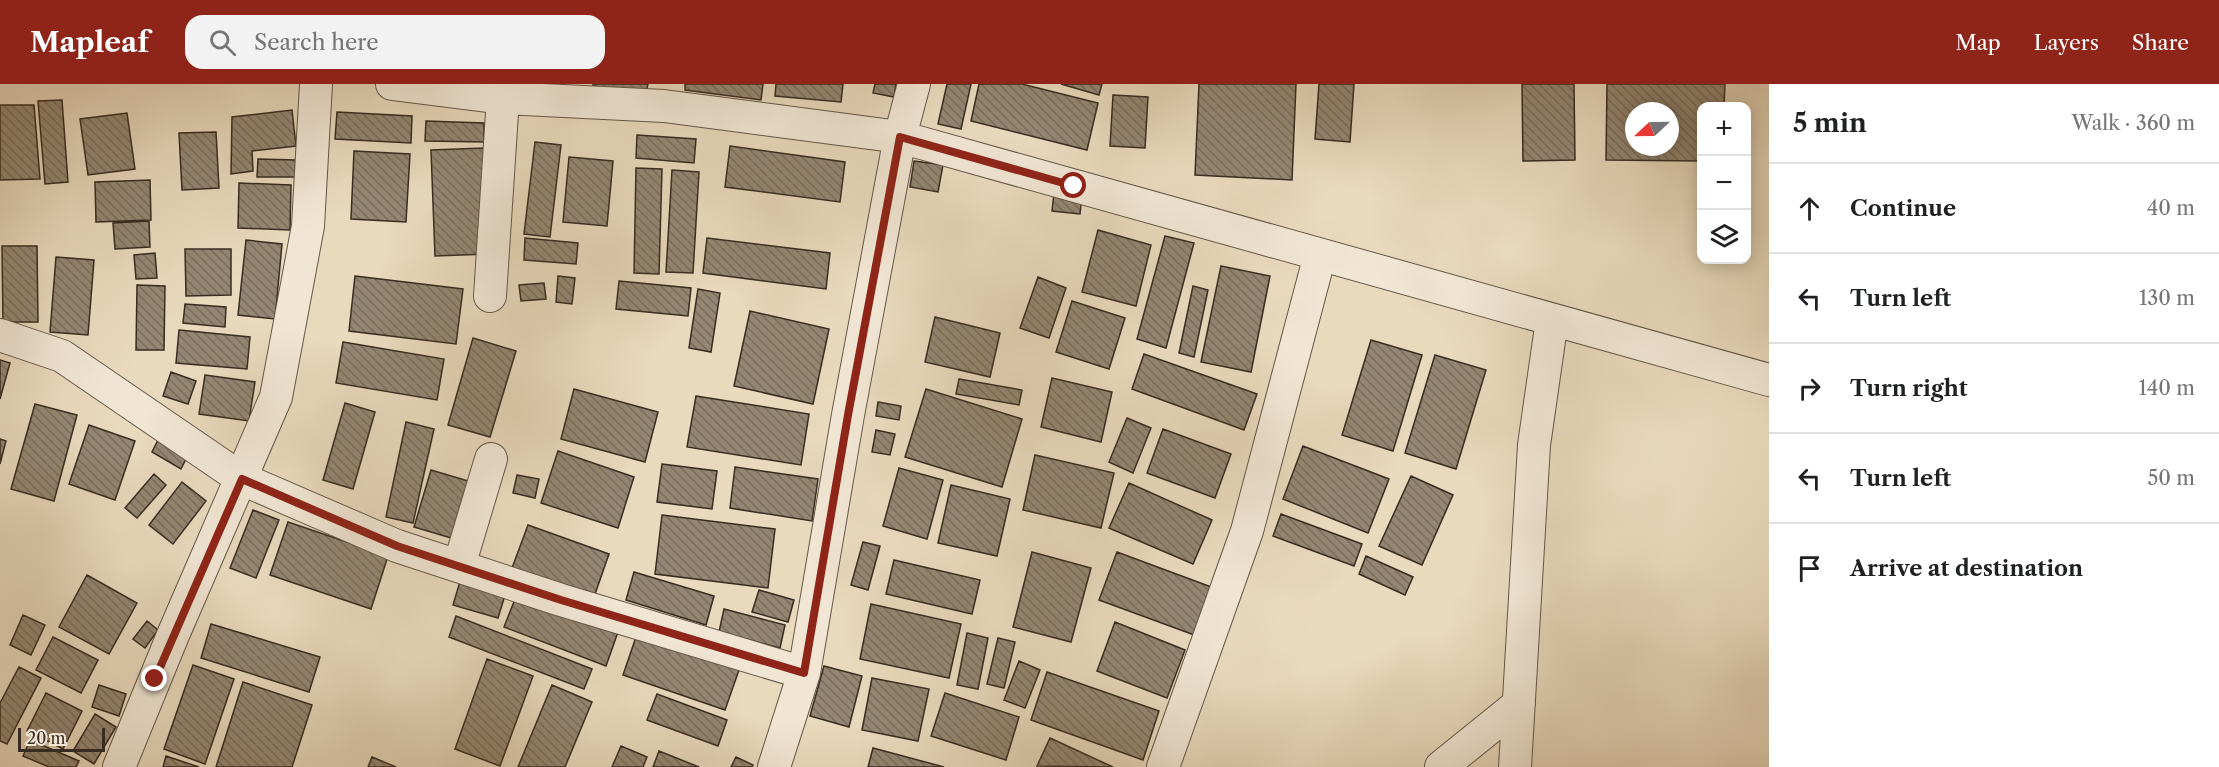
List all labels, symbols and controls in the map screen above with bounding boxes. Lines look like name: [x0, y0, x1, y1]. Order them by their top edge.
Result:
search box: [185, 15, 605, 69]
text: Mapleaf: [30, 25, 149, 59]
icon: search: [206, 26, 239, 59]
text: Search here: [254, 29, 379, 56]
text: Map: [1956, 30, 2001, 55]
text: Layers: [2034, 30, 2099, 55]
text: Share: [2132, 30, 2189, 55]
north arrow: [1625, 102, 1679, 156]
map controls: [1697, 102, 1751, 264]
button: +: [1697, 102, 1751, 156]
text: 5 min: [1793, 107, 1867, 139]
text: Walk · 360 m: [2072, 111, 2195, 135]
button: −: [1697, 156, 1751, 210]
route start: [1060, 172, 1086, 198]
icon: ahead: [1793, 192, 1826, 225]
text: Continue: [1850, 195, 1956, 222]
text: 40 m: [2147, 196, 2195, 220]
button: layers: [1697, 210, 1751, 264]
icon: left: [1793, 282, 1826, 315]
text: Turn left: [1850, 285, 1951, 312]
text: 130 m: [2139, 286, 2195, 310]
icon: right: [1793, 372, 1826, 405]
text: Turn right: [1850, 375, 1968, 402]
text: 140 m: [2138, 376, 2195, 400]
icon: left: [1793, 462, 1826, 495]
text: Turn left: [1850, 465, 1951, 492]
text: 50 m: [2148, 466, 2195, 490]
icon: arrive: [1793, 552, 1826, 585]
text: Arrive at destination: [1850, 555, 2083, 582]
route end: [141, 665, 167, 691]
scale bar: [18, 725, 105, 752]
text: 20 m: [27, 728, 66, 748]

